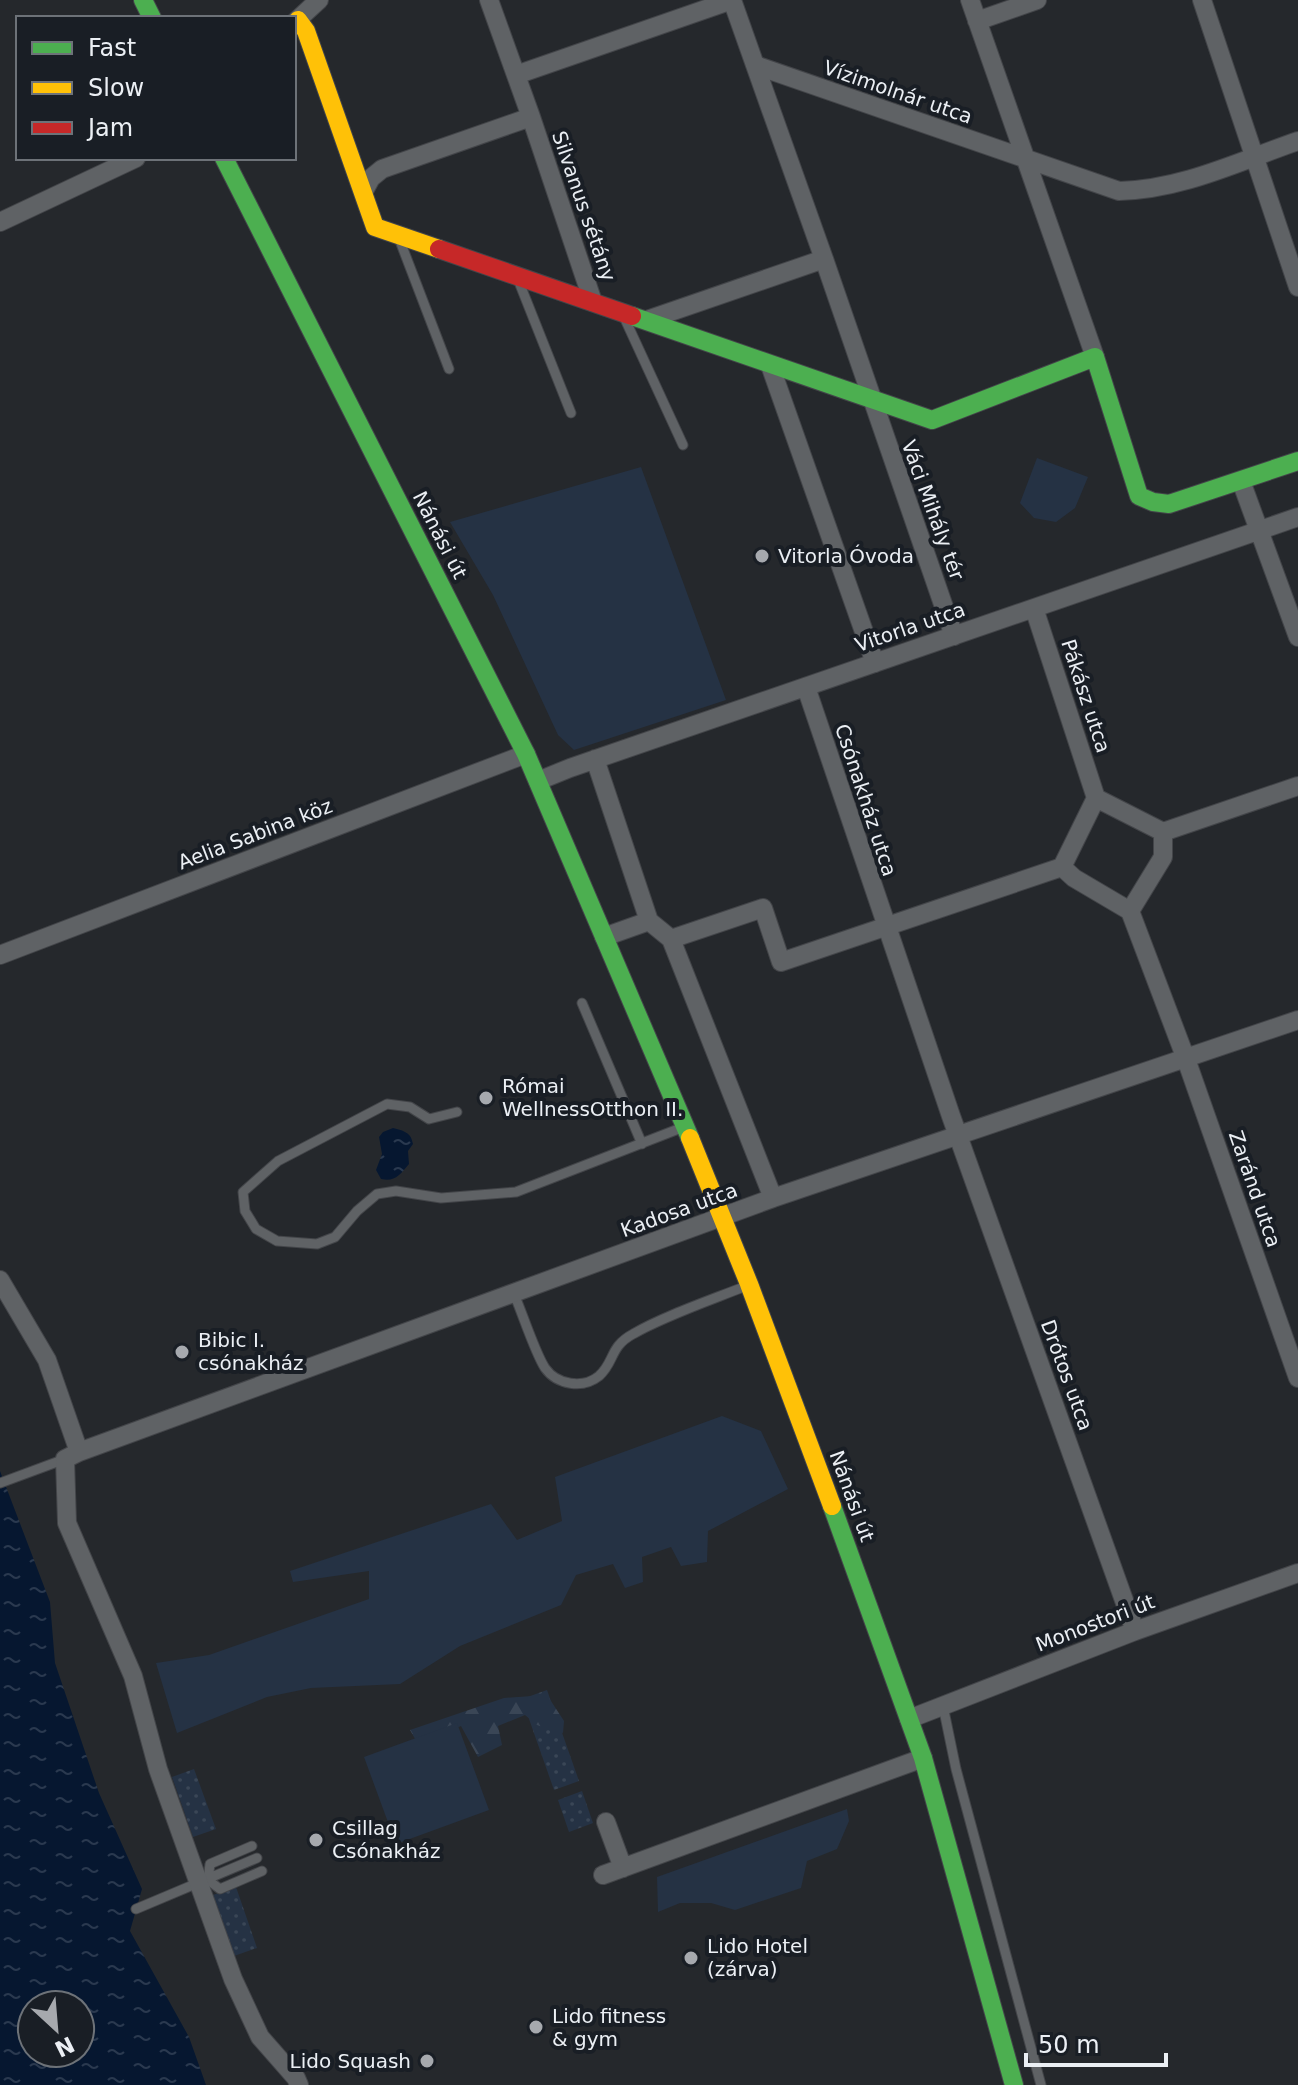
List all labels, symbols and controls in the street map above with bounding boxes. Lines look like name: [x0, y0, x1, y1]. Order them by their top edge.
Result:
legend: [16, 16, 296, 160]
text: Fast: [88, 34, 136, 62]
street label: Vízimolnár utca: [820, 55, 976, 129]
text: Slow: [88, 74, 144, 102]
text: Jam: [86, 114, 133, 142]
street label: Silvanus sétány: [547, 128, 621, 284]
street label: Váci Mihály tér: [897, 437, 970, 584]
street label: Nánási út: [408, 487, 472, 583]
place label: Vitorla Óvoda: [778, 544, 914, 568]
marker: Vitorla Óvoda: [753, 547, 771, 565]
street label: Vitorla utca: [852, 597, 968, 657]
street label: Pákász utca: [1056, 636, 1116, 756]
street label: Csónakház utca: [830, 721, 902, 879]
street label: Aelia Sabina köz: [174, 794, 336, 874]
place label: Római WellnessOtthon II.: [502, 1074, 683, 1121]
marker: Római WellnessOtthon II.: [477, 1089, 495, 1107]
street label: Zaránd utca: [1224, 1127, 1286, 1251]
street label: Kadosa utca: [617, 1178, 741, 1242]
street label: Drótos utca: [1036, 1316, 1098, 1434]
place label: Bibic I. csónakház: [198, 1328, 304, 1375]
marker: Bibic I. csónakház: [173, 1343, 191, 1361]
street label: Nánási út: [824, 1447, 880, 1545]
street label: Monostori út: [1032, 1589, 1158, 1657]
place label: Csillag Csónakház: [332, 1816, 441, 1863]
marker: Csillag Csónakház: [307, 1831, 325, 1849]
place label: Lido Hotel (zárva): [707, 1934, 808, 1981]
marker: Lido Hotel (zárva): [682, 1949, 700, 1967]
north arrow: [16, 1989, 96, 2069]
place label: Lido fitness & gym: [552, 2004, 666, 2051]
scale bar: [1026, 2017, 1166, 2067]
marker: Lido fitness & gym: [527, 2018, 545, 2036]
text: N: [51, 2031, 78, 2062]
text: 50 m: [1038, 2031, 1100, 2059]
place label: Lido Squash: [290, 2049, 411, 2073]
marker: Lido Squash: [418, 2052, 436, 2070]

